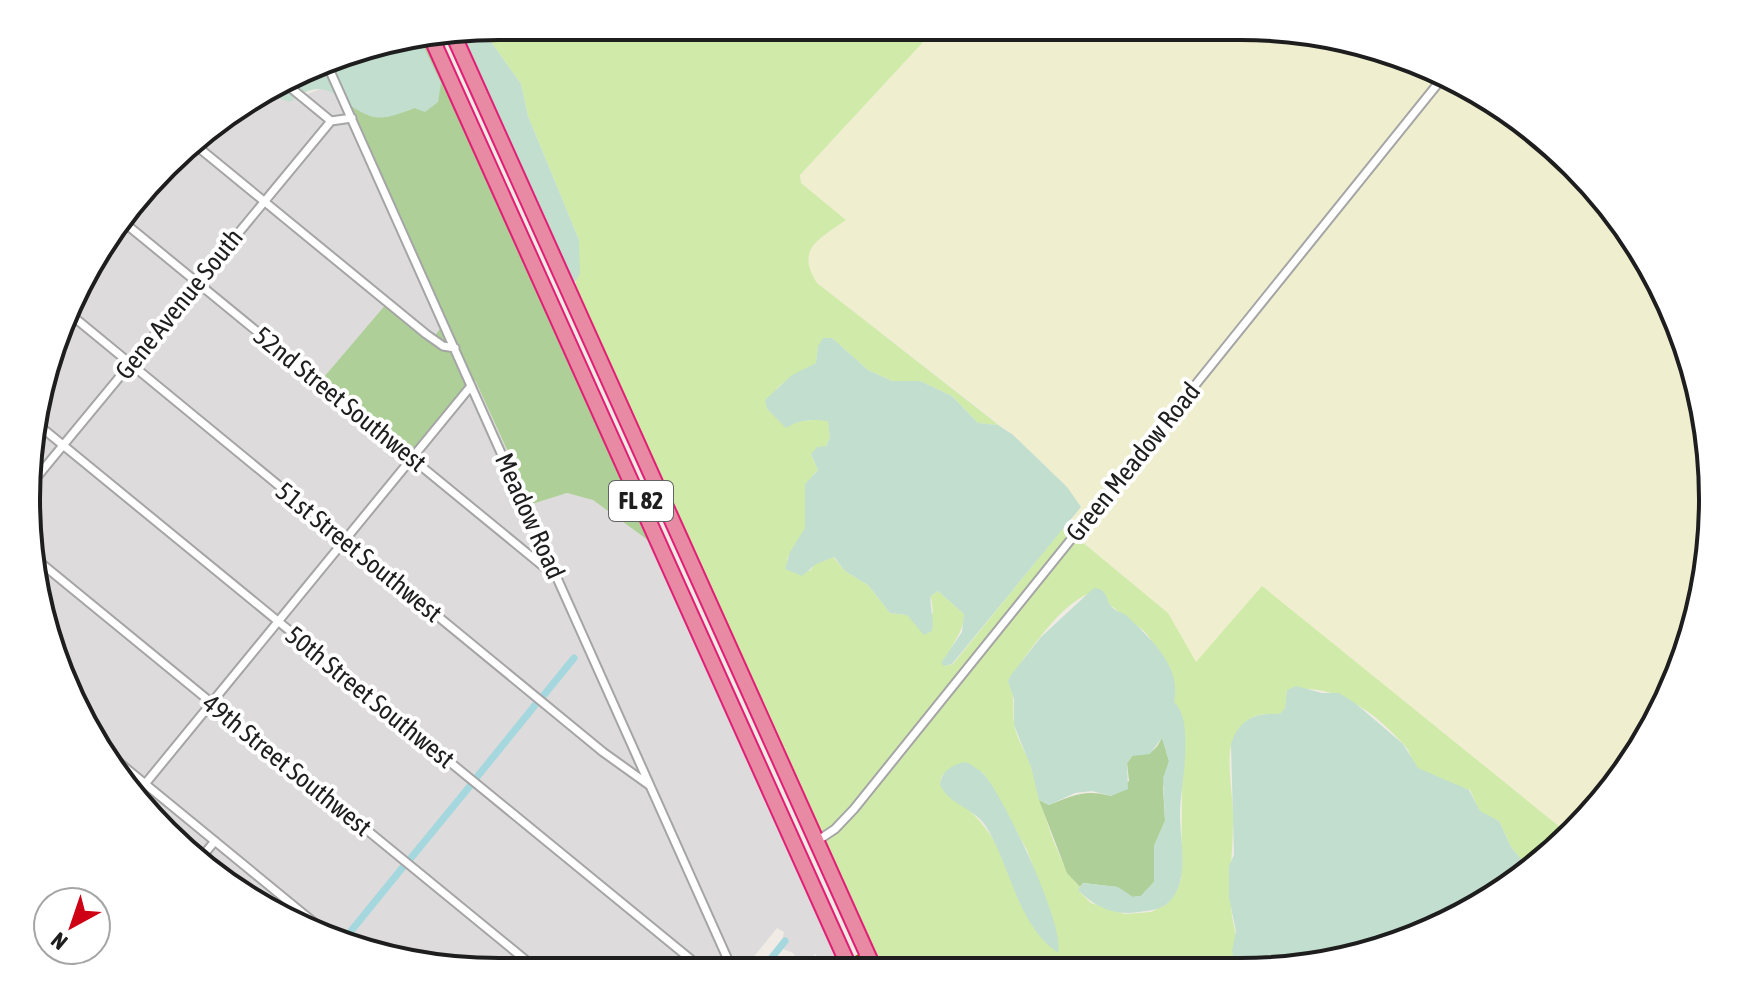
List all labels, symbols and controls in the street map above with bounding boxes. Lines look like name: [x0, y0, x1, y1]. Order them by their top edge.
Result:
street label: Gene Avenue South: [109, 223, 249, 385]
street label: 52nd Street Southwest: [248, 320, 432, 478]
street label: Green Meadow Road: [1060, 377, 1206, 547]
street label: Meadow Road: [489, 449, 571, 583]
street label: 51st Street Southwest: [270, 476, 448, 628]
road number: FL 82: [609, 481, 673, 521]
street label: 50th Street Southwest: [280, 620, 460, 774]
street label: 49th Street Southwest: [197, 688, 377, 842]
north arrow: [32, 886, 112, 966]
text: N: [46, 927, 72, 955]

